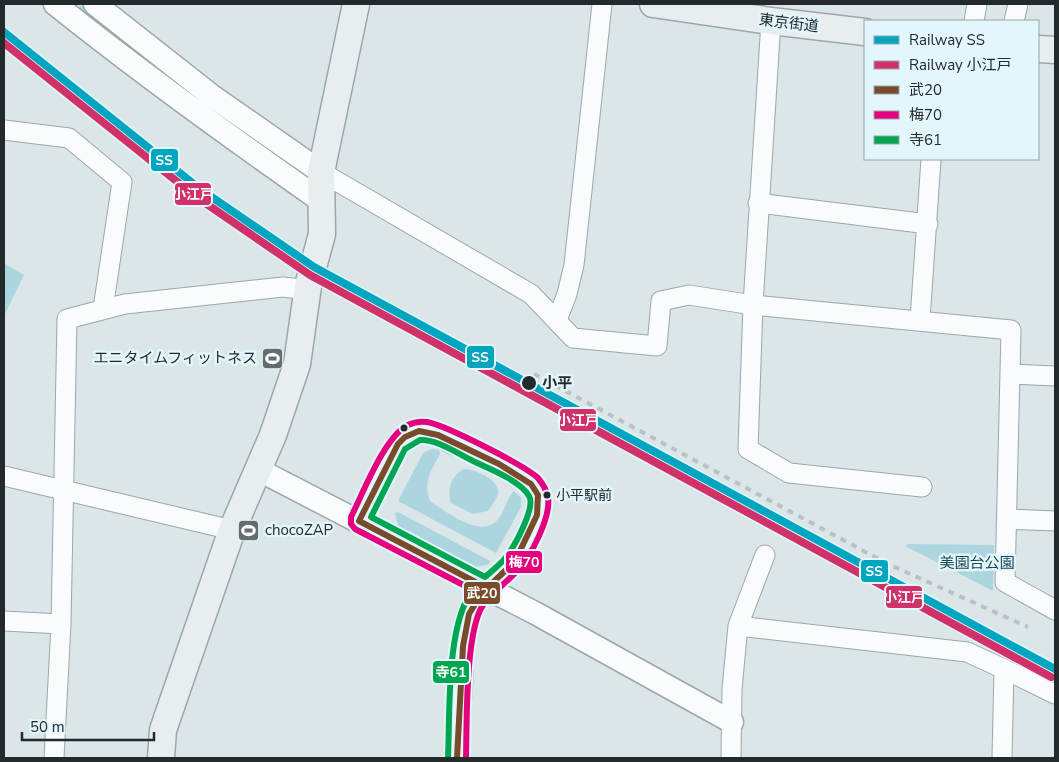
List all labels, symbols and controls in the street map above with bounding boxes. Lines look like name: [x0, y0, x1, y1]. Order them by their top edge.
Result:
street label: 東京街道: [758, 9, 820, 37]
legend: [864, 20, 1039, 160]
text: Railway SS: [909, 30, 985, 50]
text: Railway 小江戸: [909, 55, 1012, 75]
text: 武20: [909, 80, 942, 100]
text: 梅70: [909, 105, 942, 125]
text: 寺61: [909, 130, 942, 150]
line badge: SS: [150, 148, 179, 172]
text: SS: [155, 151, 173, 170]
line badge: 小江戸: [174, 182, 212, 206]
text: 小江戸: [172, 185, 214, 204]
line badge: SS: [466, 345, 495, 369]
sports icon: エニタイムフィットネス: [261, 346, 285, 370]
place label: エニタイムフィットネス: [93, 348, 257, 368]
text: SS: [471, 348, 489, 367]
place label: 小平: [542, 373, 572, 393]
marker: 小平: [520, 374, 538, 392]
line badge: 小江戸: [559, 408, 597, 432]
text: 小江戸: [557, 411, 599, 430]
unlabelled marker: [399, 423, 409, 433]
place label: 小平駅前: [556, 486, 612, 505]
marker: 小平駅前: [542, 490, 552, 500]
sports icon: chocoZAP: [237, 518, 261, 542]
place label: chocoZAP: [265, 520, 334, 540]
line badge: 梅70: [505, 550, 543, 574]
text: 梅70: [509, 553, 539, 572]
park label: 美園台公園: [939, 553, 1015, 573]
line badge: SS: [860, 559, 889, 583]
text: SS: [865, 562, 883, 581]
line badge: 武20: [463, 581, 501, 605]
text: 武20: [467, 584, 497, 603]
line badge: 小江戸: [885, 585, 923, 609]
text: 小江戸: [883, 588, 925, 607]
line badge: 寺61: [432, 660, 470, 684]
text: 寺61: [436, 663, 466, 682]
scale bar: [22, 710, 155, 742]
text: 50 m: [30, 717, 65, 737]

